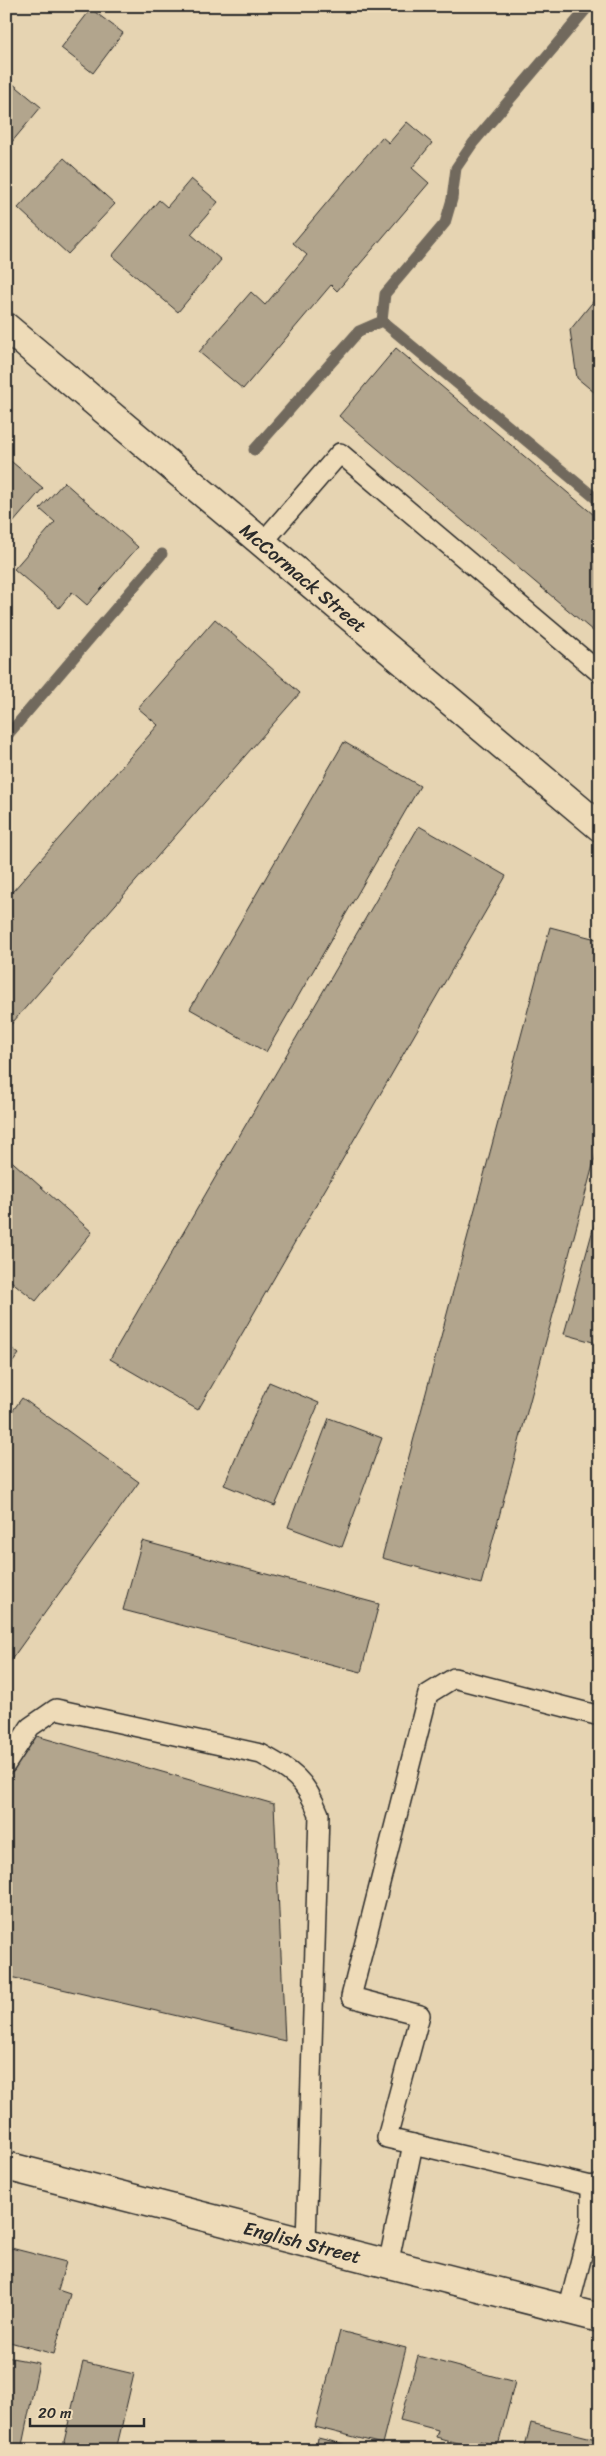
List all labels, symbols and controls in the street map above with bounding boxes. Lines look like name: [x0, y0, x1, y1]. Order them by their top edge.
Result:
street label: McCormack Street: [232, 514, 375, 641]
street label: English Street: [240, 2211, 365, 2273]
scale bar: [30, 2396, 144, 2428]
text: 20 m: [38, 2400, 72, 2426]

